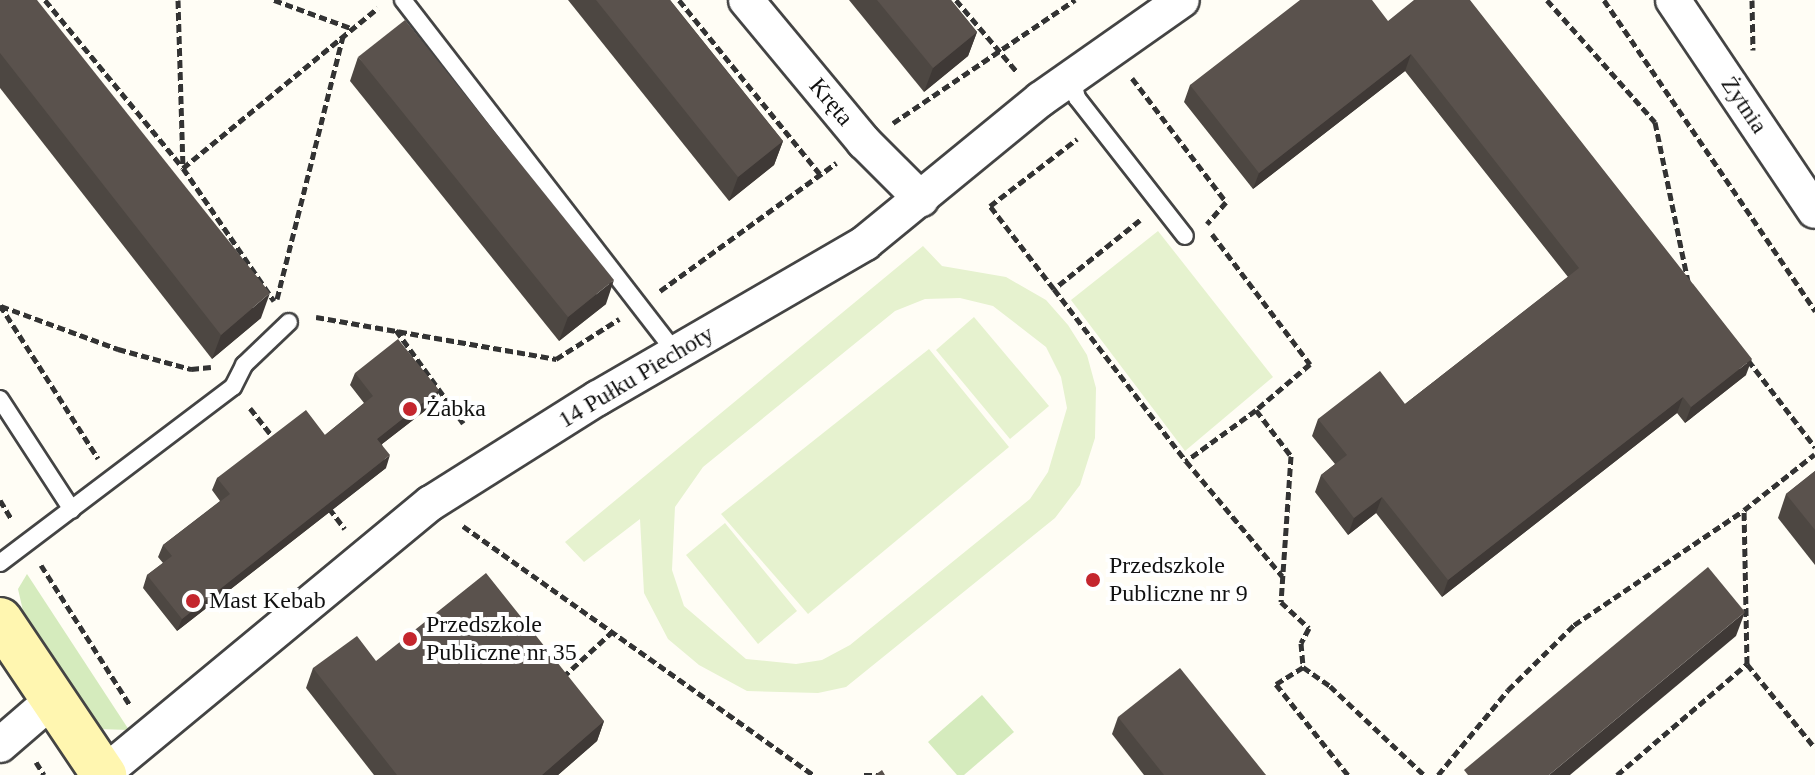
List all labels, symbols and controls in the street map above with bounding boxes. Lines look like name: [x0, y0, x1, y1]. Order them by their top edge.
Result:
street label: Żytnia: [1715, 71, 1773, 139]
street label: Kręta: [803, 72, 859, 132]
street label: 14 Pułku Piechoty: [553, 319, 719, 435]
place label: Żabka: [426, 395, 486, 423]
marker: Żabka: [401, 400, 419, 418]
place label: Przedszkole Publiczne nr 9: [1109, 552, 1248, 608]
marker: Przedszkole Publiczne nr 9: [1084, 571, 1102, 589]
place label: Mast Kebab: [209, 587, 326, 615]
marker: Mast Kebab: [184, 592, 202, 610]
place label: Przedszkole Publiczne nr 35: [426, 611, 577, 667]
marker: Przedszkole Publiczne nr 35: [401, 630, 419, 648]

